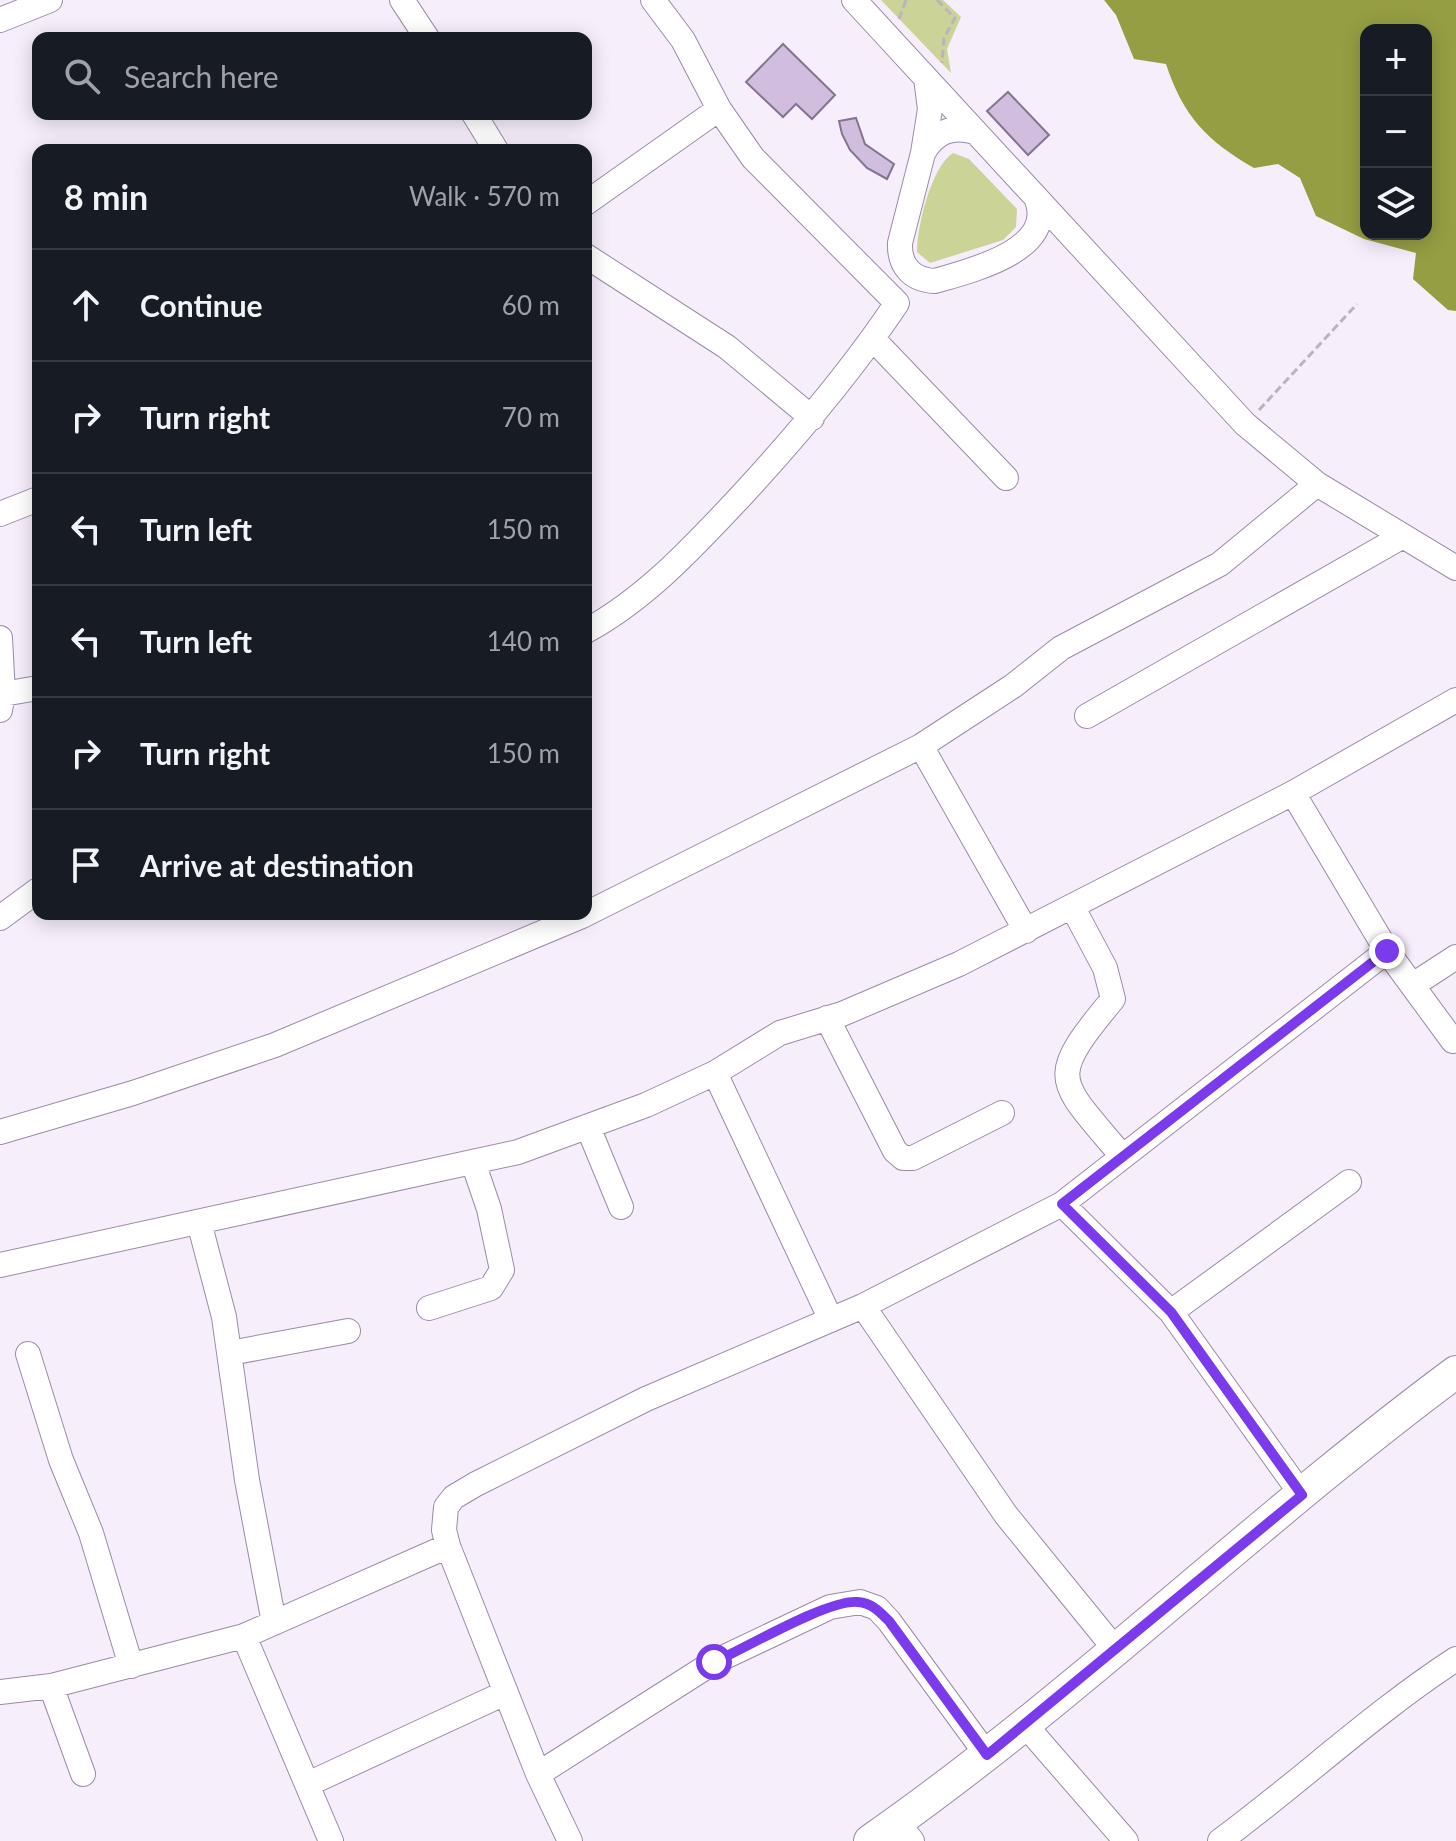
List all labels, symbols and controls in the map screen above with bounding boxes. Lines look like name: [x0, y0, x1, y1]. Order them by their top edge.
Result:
map controls: [1360, 24, 1432, 240]
button: +: [1360, 24, 1432, 96]
search box: [32, 32, 592, 120]
icon: search: [60, 54, 104, 98]
text: Search here: [124, 58, 279, 94]
button: −: [1360, 96, 1432, 168]
button: layers: [1360, 168, 1432, 240]
text: 8 min: [64, 176, 148, 217]
text: Walk · 570 m: [409, 180, 560, 212]
icon: ahead: [64, 283, 108, 327]
text: Continue: [140, 287, 263, 323]
text: 60 m: [502, 289, 560, 321]
icon: right: [64, 395, 108, 439]
text: Turn right: [140, 399, 270, 435]
text: 70 m: [502, 401, 560, 433]
icon: left: [64, 507, 108, 551]
text: Turn left: [140, 511, 252, 547]
text: 150 m: [487, 513, 560, 545]
icon: left: [64, 619, 108, 663]
text: Turn left: [140, 623, 252, 659]
text: 140 m: [487, 625, 560, 657]
icon: right: [64, 731, 108, 775]
text: Turn right: [140, 735, 270, 771]
text: 150 m: [487, 737, 560, 769]
icon: arrive: [64, 843, 108, 887]
text: Arrive at destination: [140, 847, 414, 883]
route end: [1369, 933, 1405, 969]
route start: [696, 1644, 732, 1680]

